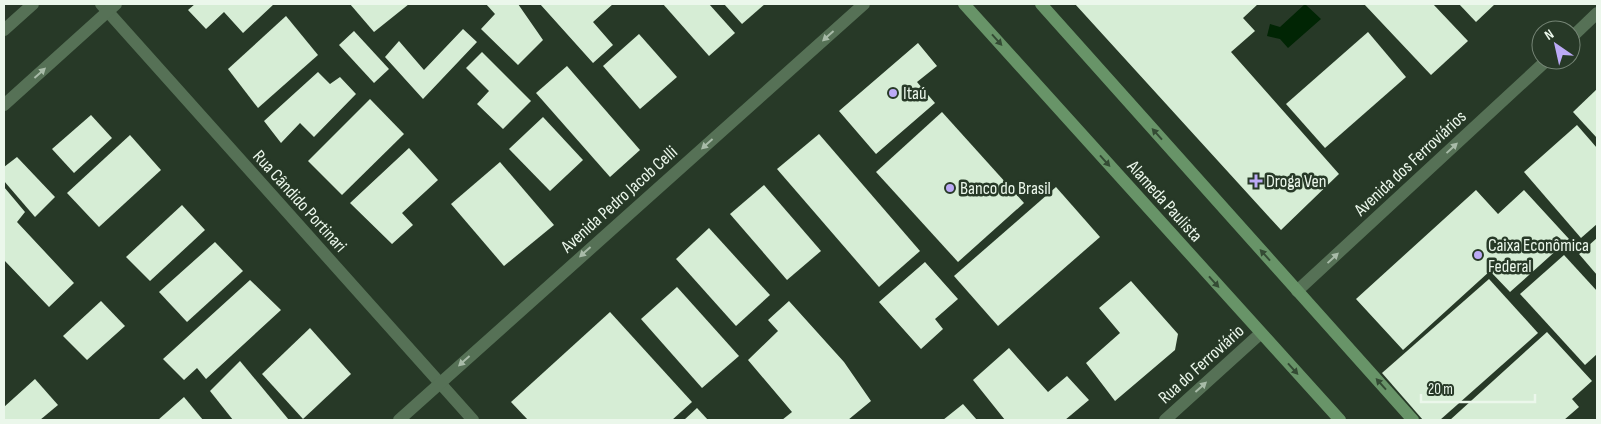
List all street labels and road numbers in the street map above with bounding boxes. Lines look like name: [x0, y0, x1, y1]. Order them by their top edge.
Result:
street label: Avenida dos Ferroviários: [1349, 106, 1471, 221]
street label: Avenida Pedro Jacob Celli: [556, 142, 682, 258]
street label: Rua Cândido Portinari: [248, 146, 351, 257]
street label: Alameda Paulista: [1122, 156, 1207, 246]
street label: Rua do Ferroviário: [1154, 320, 1248, 408]

